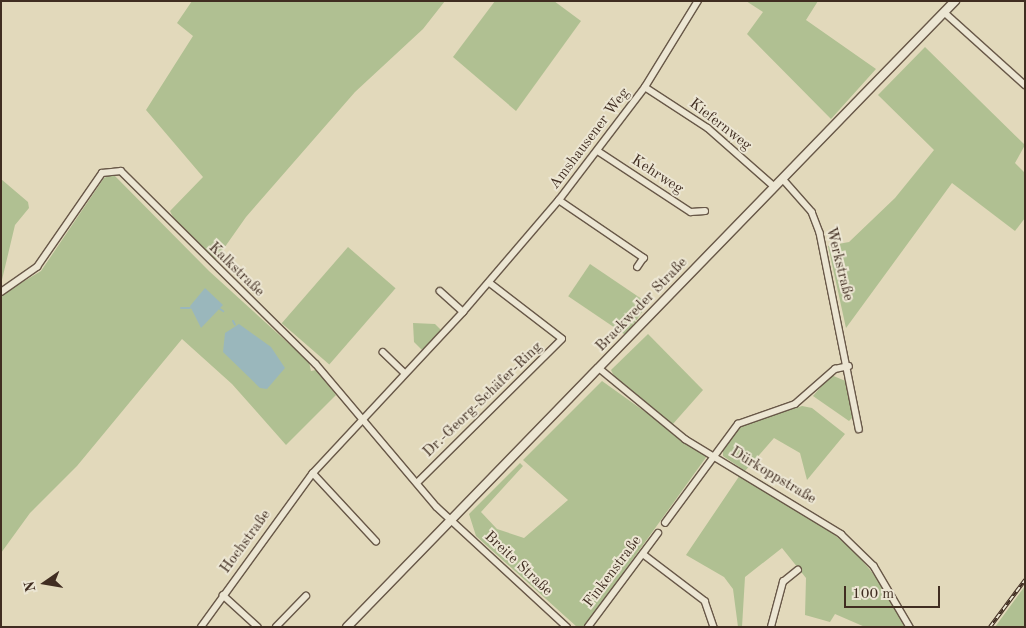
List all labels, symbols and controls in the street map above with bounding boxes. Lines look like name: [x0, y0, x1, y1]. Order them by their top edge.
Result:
street label: Amshausener Weg: [546, 85, 634, 193]
street label: Kiefernweg: [685, 95, 755, 155]
street label: Kehrweg: [628, 152, 686, 198]
street label: Werkstraße: [821, 225, 857, 303]
street label: Kalkstraße: [204, 239, 268, 301]
street label: Brackweder Straße: [592, 254, 692, 356]
street label: Dr.-Georg-Schäfer-Ring: [420, 338, 546, 462]
street label: Dürkoppstraße: [727, 443, 819, 509]
street label: Hochstraße: [217, 507, 275, 577]
street label: Breite Straße: [480, 528, 556, 600]
street label: Finkenstraße: [580, 533, 646, 611]
north arrow: [20, 558, 70, 608]
scale bar: [846, 576, 942, 608]
text: N: [22, 580, 38, 593]
text: 100 m: [852, 587, 894, 602]

